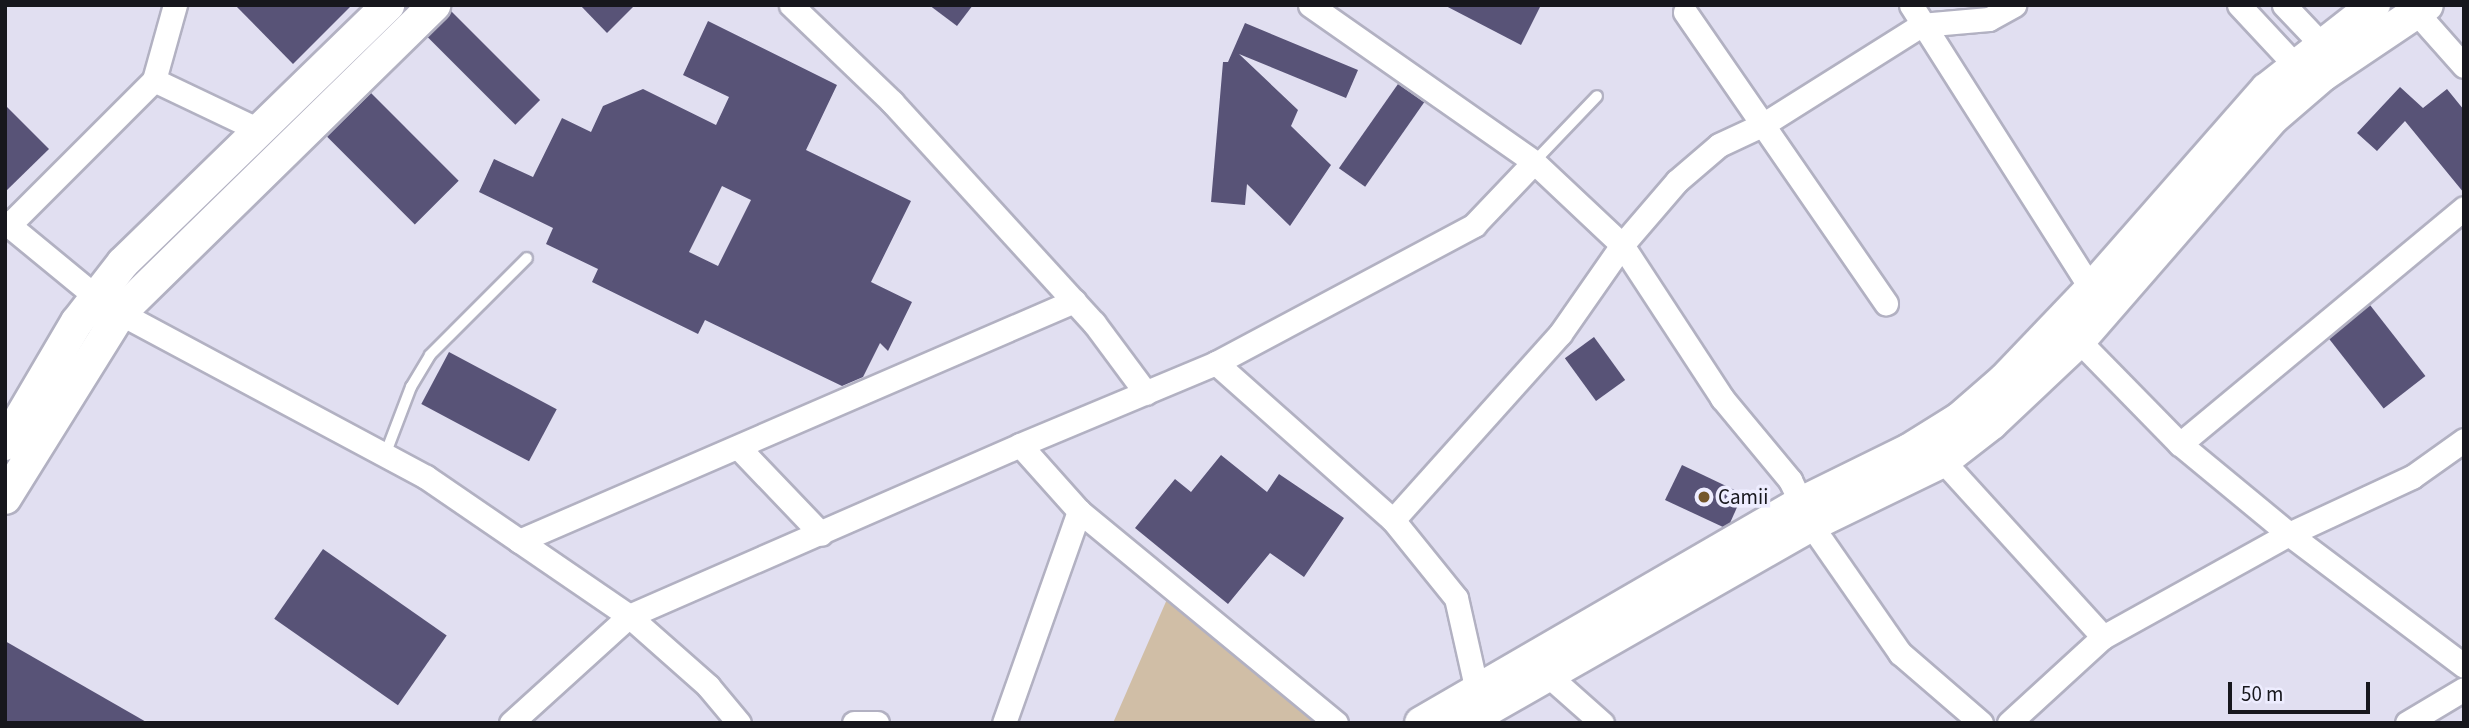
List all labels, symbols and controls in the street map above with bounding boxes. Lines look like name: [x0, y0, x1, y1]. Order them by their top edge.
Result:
place label: Camii: [1718, 484, 1768, 510]
marker: Camii: [1696, 489, 1712, 505]
scale bar: [2231, 668, 2373, 712]
text: 50 m: [2241, 679, 2283, 709]

